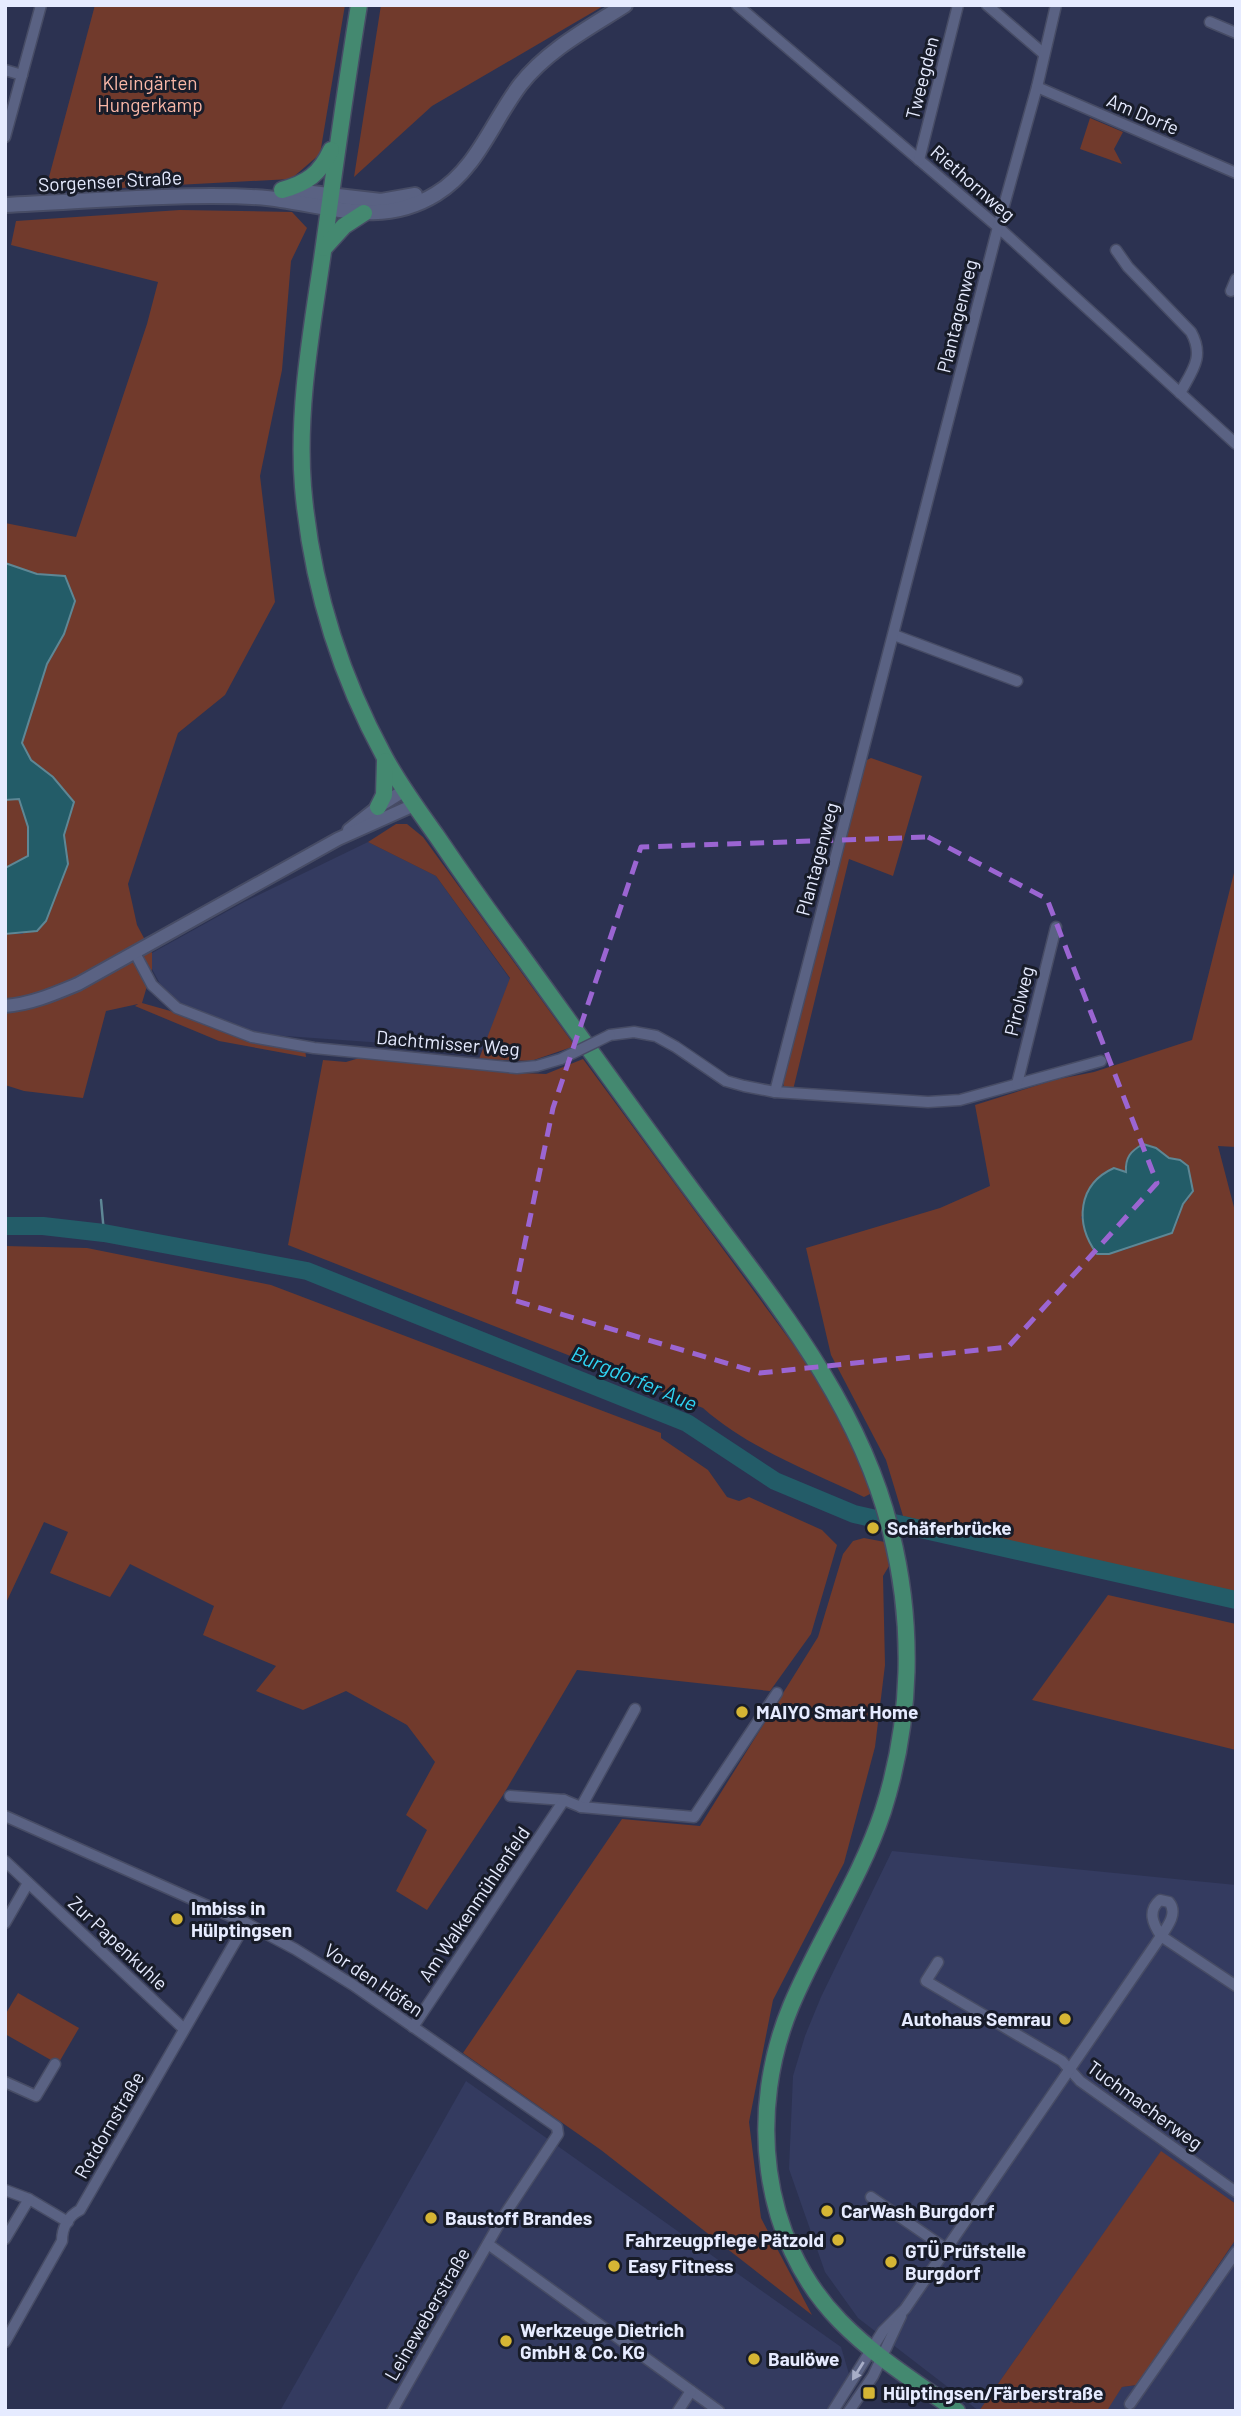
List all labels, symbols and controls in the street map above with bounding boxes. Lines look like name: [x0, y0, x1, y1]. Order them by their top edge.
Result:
street label: Tweegden: [900, 34, 943, 122]
park label: Kleingärten Hungerkamp: [97, 71, 203, 116]
street label: Am Dorfe: [1104, 88, 1183, 139]
street label: Riethornweg: [926, 140, 1020, 226]
street label: Sorgenser Straße: [37, 165, 182, 196]
street label: Plantagenweg: [931, 257, 982, 375]
street label: Plantagenweg: [790, 800, 843, 918]
street label: Pirolweg: [999, 963, 1038, 1038]
street label: Dachtmisser Weg: [375, 1025, 521, 1060]
water label: Burgdorfer Aue: [568, 1340, 701, 1415]
place label: Schäferbrücke: [887, 1516, 1012, 1539]
marker: Schäferbrücke: [865, 1520, 881, 1536]
place label: MAIYO Smart Home: [756, 1700, 918, 1723]
marker: MAIYO Smart Home: [734, 1704, 750, 1720]
street label: Am Walkenmühlenfeld: [413, 1822, 534, 1986]
street label: Zur Papenkuhle: [64, 1891, 173, 1994]
place label: Imbiss in Hülptingsen: [191, 1896, 292, 1941]
marker: Imbiss in Hülptingsen: [169, 1911, 185, 1927]
street label: Vor den Höfen: [320, 1938, 428, 2021]
place label: Autohaus Semrau: [901, 2007, 1051, 2030]
marker: Autohaus Semrau: [1057, 2011, 1073, 2027]
street label: Tuchmacherweg: [1083, 2055, 1207, 2154]
street label: Rotdornstraße: [69, 2067, 148, 2182]
place label: CarWash Burgdorf: [841, 2199, 995, 2222]
marker: CarWash Burgdorf: [819, 2203, 835, 2219]
place label: Baustoff Brandes: [445, 2206, 592, 2229]
marker: Baustoff Brandes: [423, 2210, 439, 2226]
place label: Fahrzeugpflege Pätzold: [625, 2228, 824, 2251]
marker: Fahrzeugpflege Pätzold: [830, 2232, 846, 2248]
place label: GTÜ Prüfstelle Burgdorf: [905, 2239, 1026, 2284]
street label: Leineweberstraße: [379, 2243, 474, 2384]
place label: Easy Fitness: [628, 2254, 734, 2277]
marker: GTÜ Prüfstelle Burgdorf: [883, 2254, 899, 2270]
marker: Easy Fitness: [606, 2258, 622, 2274]
place label: Werkzeuge Dietrich GmbH & Co. KG: [520, 2318, 684, 2363]
marker: Werkzeuge Dietrich GmbH & Co. KG: [498, 2333, 514, 2349]
place label: Baulöwe: [768, 2347, 839, 2370]
marker: Baulöwe: [746, 2351, 762, 2367]
one-way arrow: [852, 2361, 865, 2381]
place label: Hülptingsen/Färberstraße: [883, 2381, 1103, 2404]
marker: Hülptingsen/Färberstraße: [861, 2385, 877, 2401]

